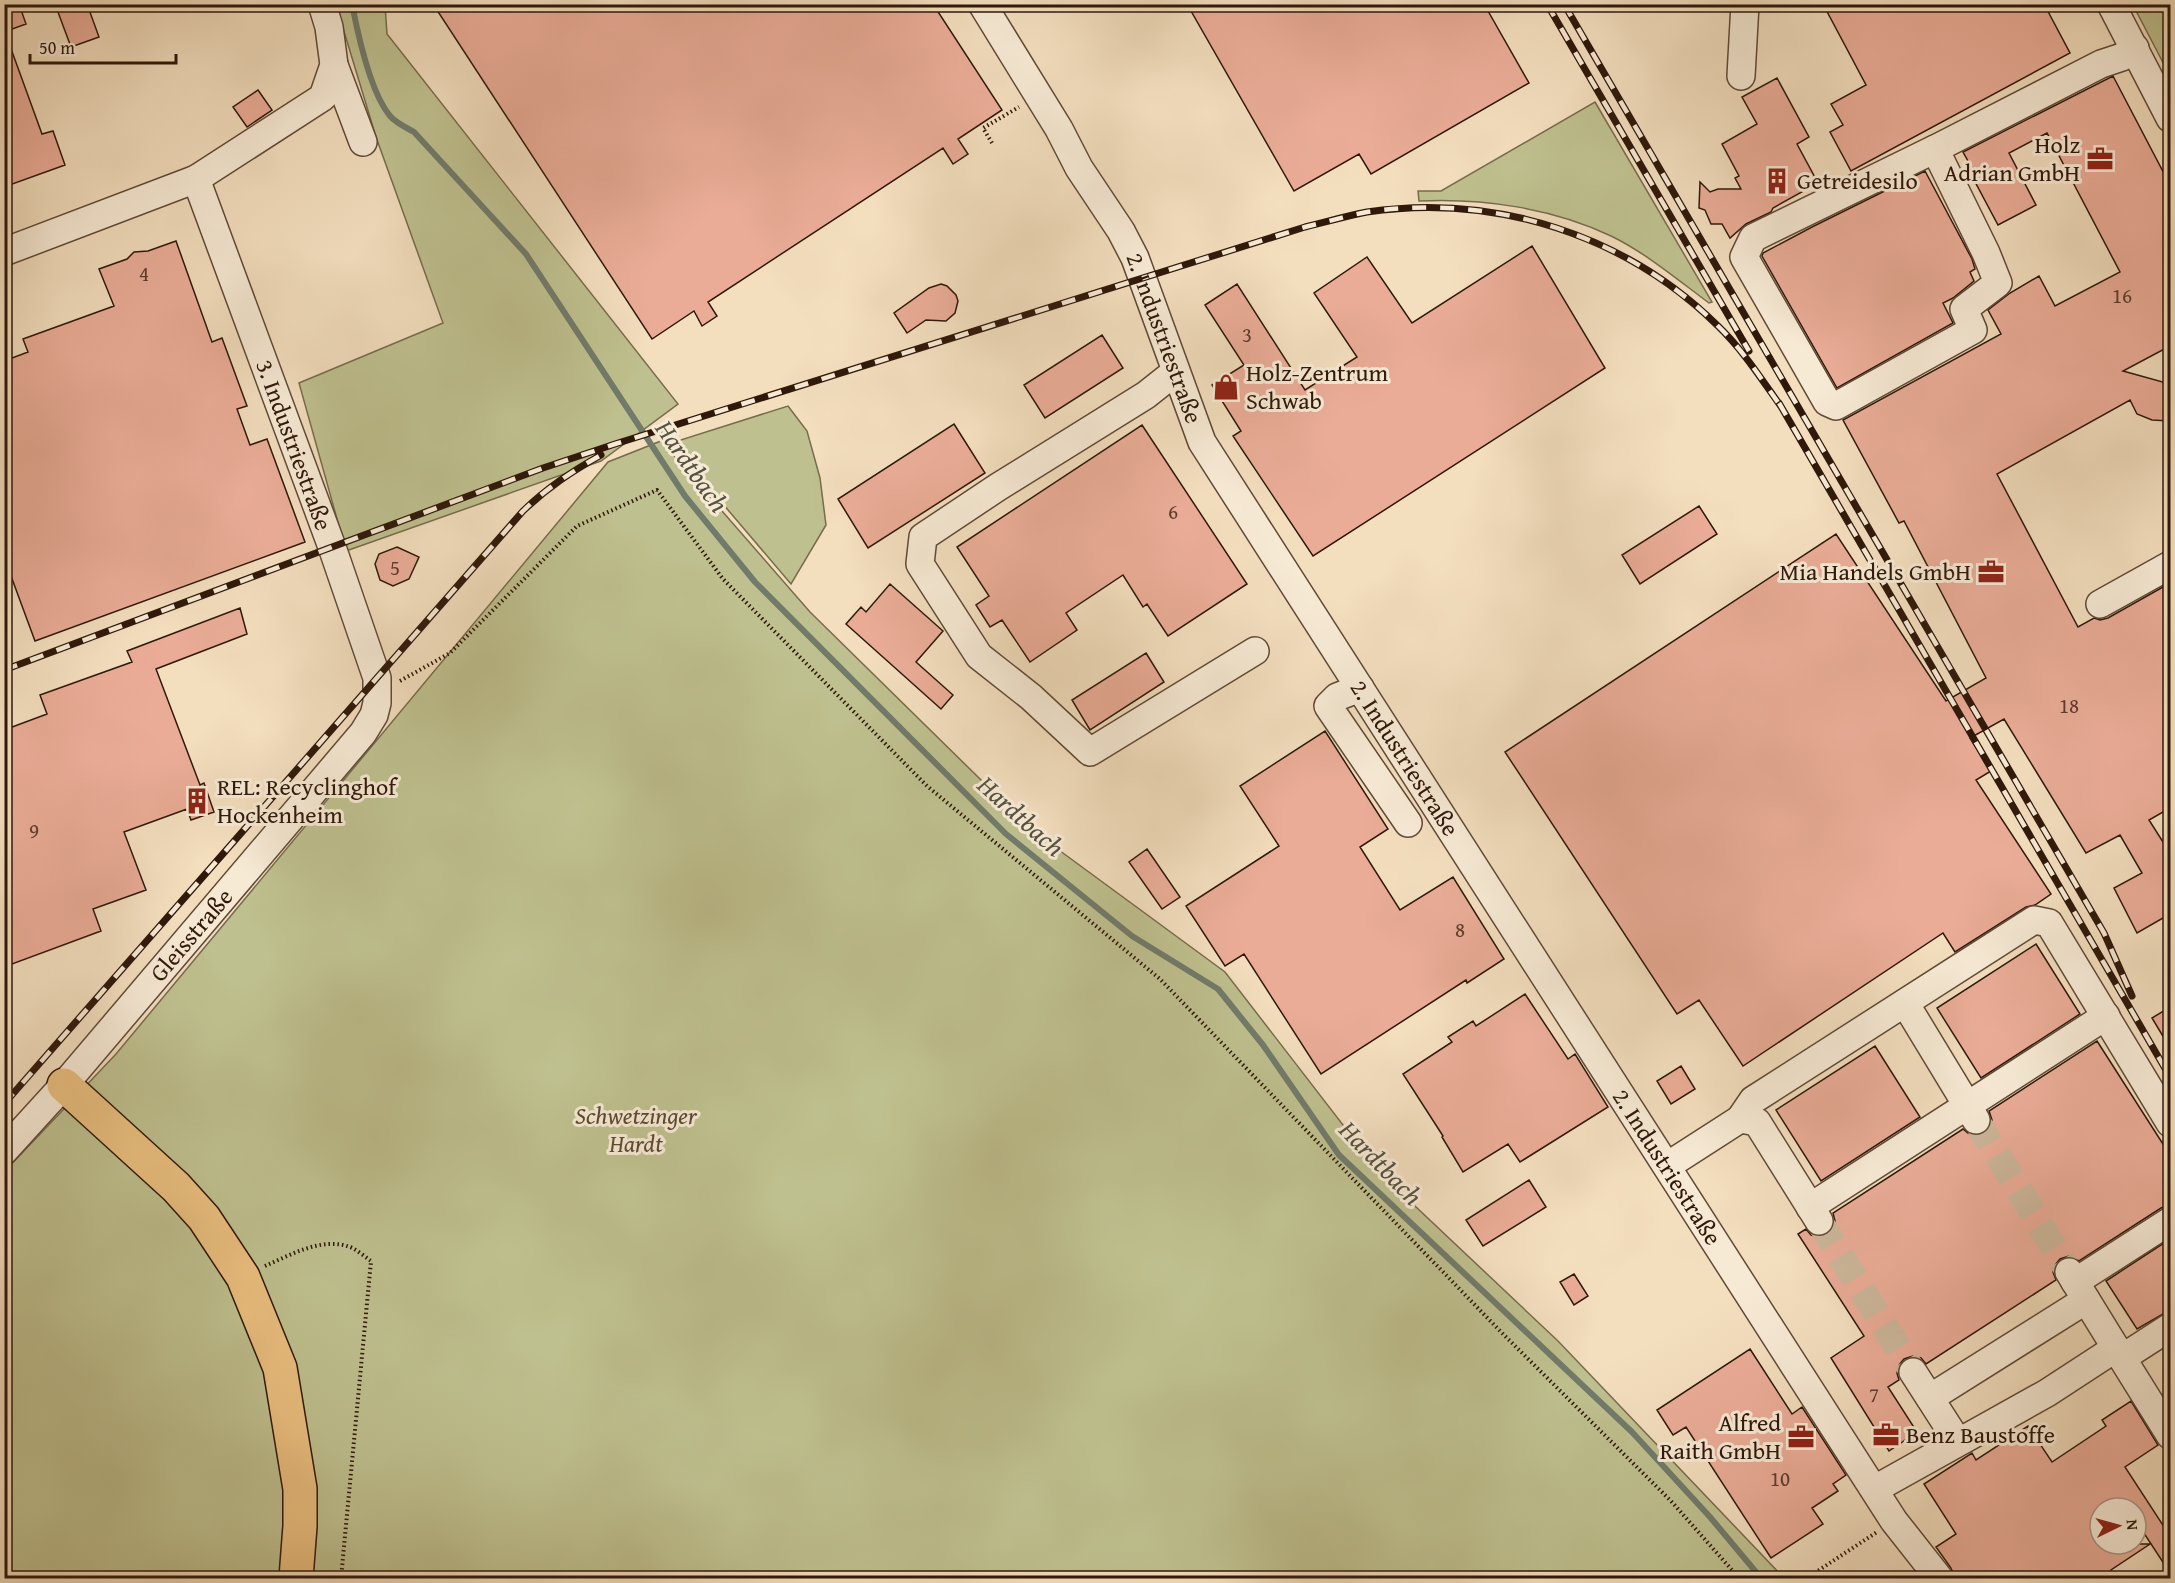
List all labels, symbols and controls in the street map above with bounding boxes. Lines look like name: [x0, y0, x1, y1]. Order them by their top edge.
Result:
scale bar: [30, 27, 176, 65]
text: 50 m: [39, 34, 75, 61]
place label: Holz Adrian GmbH: [1944, 127, 2080, 190]
office icon: Holz Adrian GmbH: [2085, 144, 2115, 174]
place label: Getreidesilo: [1797, 163, 1918, 198]
building icon: Getreidesilo: [1762, 166, 1792, 196]
street label: 2. Industriestraße: [1117, 248, 1212, 428]
house number: 4: [139, 258, 149, 289]
house number: 16: [2112, 280, 2132, 311]
house number: 3: [1242, 319, 1252, 350]
street label: 3. Industriestraße: [247, 354, 342, 535]
place label: Holz-Zentrum Schwab: [1246, 355, 1388, 418]
shop icon: Holz-Zentrum Schwab: [1211, 372, 1241, 402]
water label: Hardtbach: [646, 410, 739, 520]
house number: 6: [1168, 496, 1178, 527]
house number: 5: [390, 552, 400, 583]
place label: Mia Handels GmbH: [1779, 554, 1971, 589]
office icon: Mia Handels GmbH: [1976, 557, 2006, 587]
street label: 2. Industriestraße: [1342, 673, 1468, 843]
house number: 18: [2059, 690, 2079, 721]
water label: Hardtbach: [968, 765, 1074, 865]
place label: REL: Recyclinghof Hockenheim: [217, 769, 398, 832]
building icon: REL: Recyclinghof Hockenheim: [182, 786, 212, 816]
house number: 9: [29, 815, 39, 846]
street label: Gleisstraße: [141, 880, 241, 989]
house number: 8: [1455, 914, 1465, 945]
street label: 2. Industriestraße: [1604, 1082, 1731, 1252]
park label: Schwetzinger Hardt: [575, 1098, 698, 1161]
water label: Hardtbach: [1330, 1110, 1432, 1214]
house number: 7: [1869, 1379, 1879, 1410]
place label: Alfred Raith GmbH: [1660, 1405, 1781, 1468]
place label: Benz Baustoffe: [1906, 1417, 2055, 1452]
office icon: Benz Baustoffe: [1871, 1420, 1901, 1450]
office icon: Alfred Raith GmbH: [1786, 1422, 1816, 1452]
house number: 10: [1770, 1463, 1790, 1494]
north arrow: [2088, 1496, 2148, 1556]
text: N: [2121, 1518, 2145, 1531]

